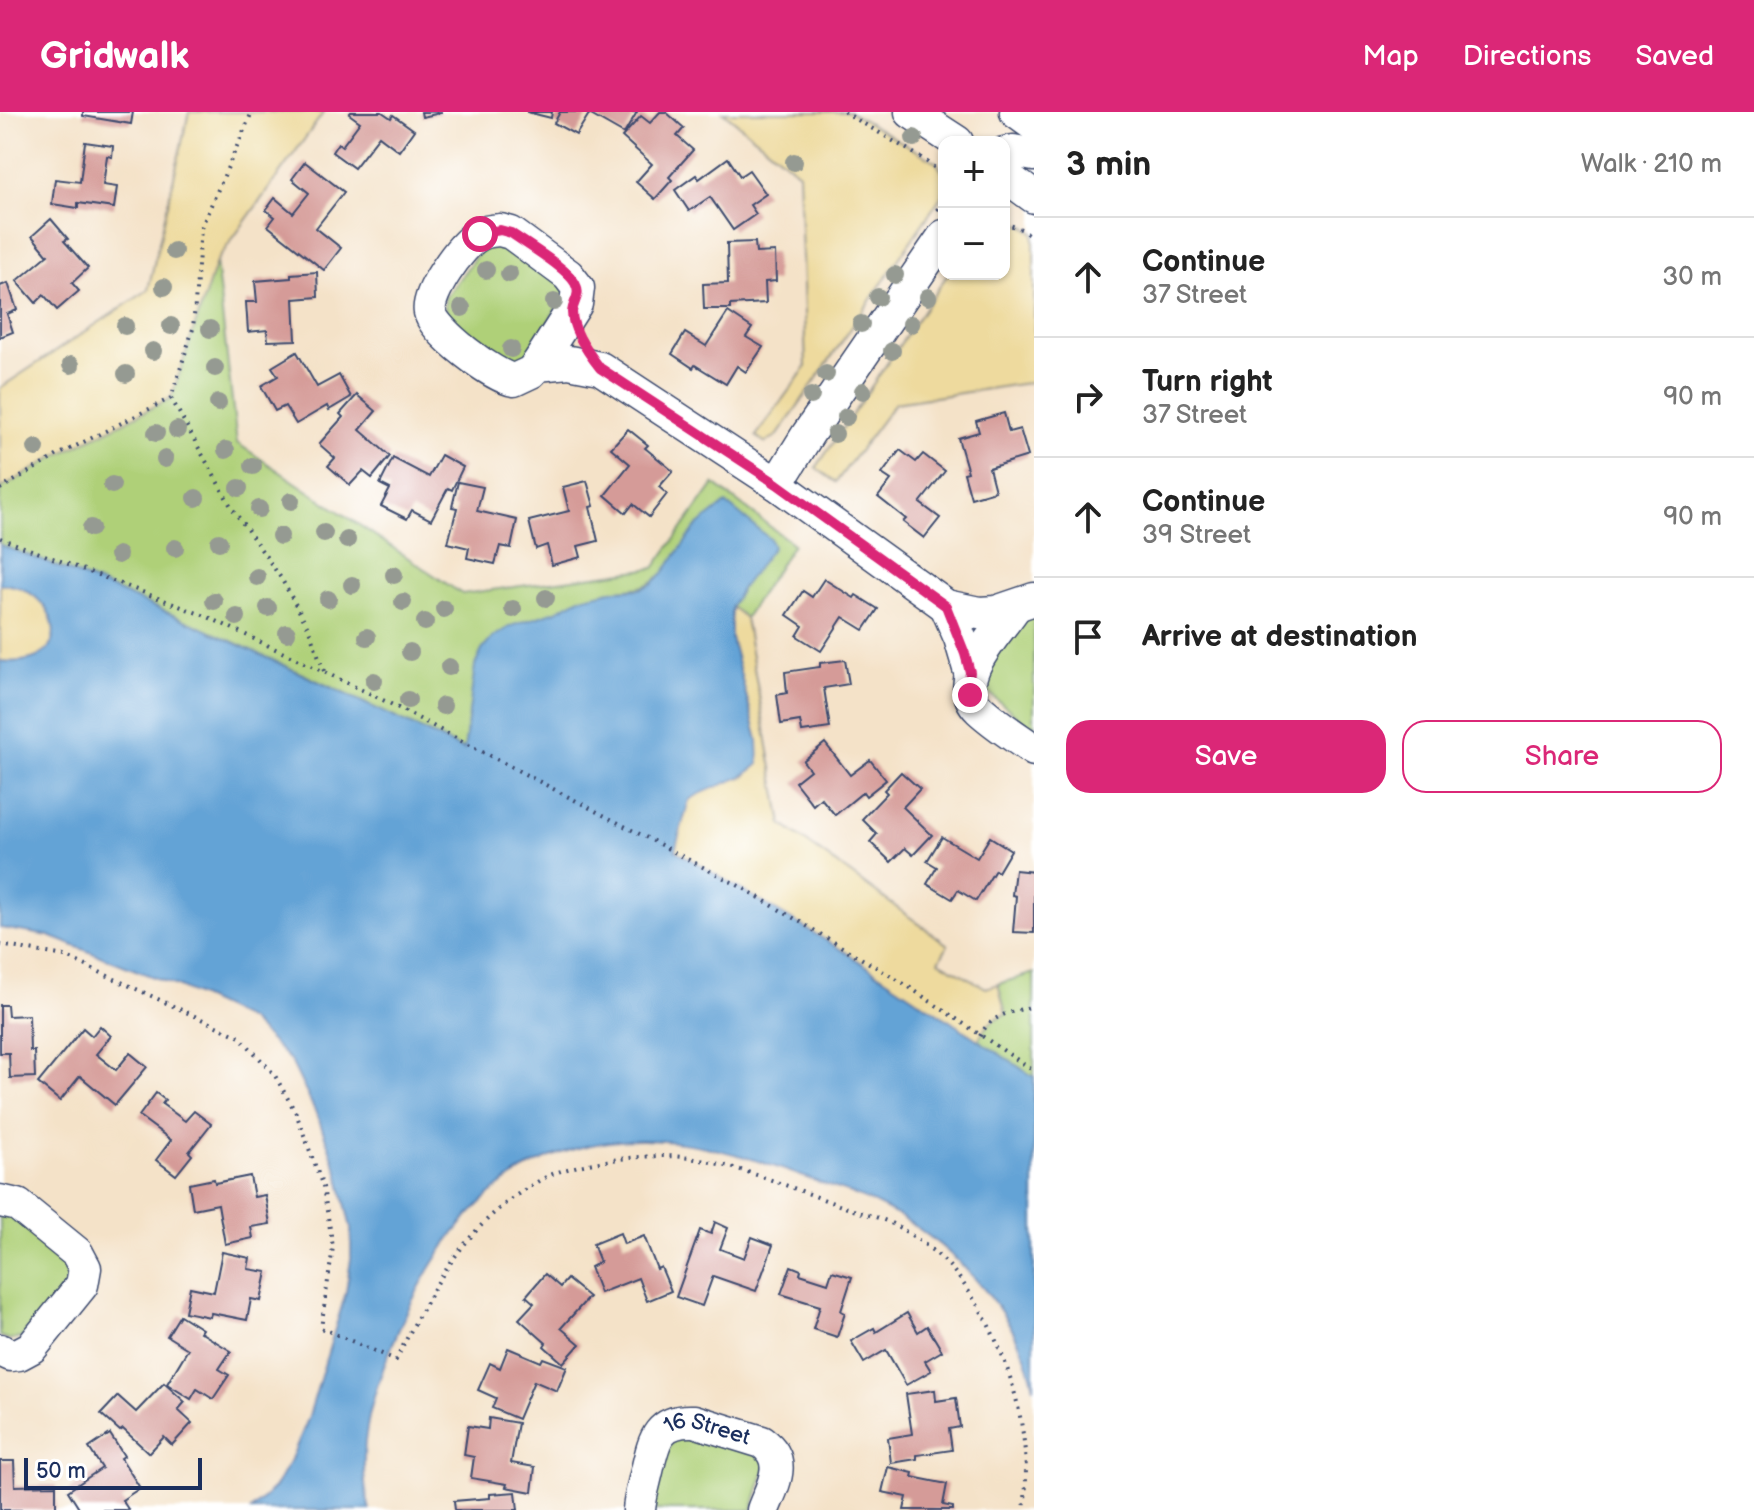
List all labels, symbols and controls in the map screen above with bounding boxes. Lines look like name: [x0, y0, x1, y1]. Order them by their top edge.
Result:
text: Gridwalk: [40, 34, 189, 79]
text: Map: [1362, 40, 1419, 73]
text: Directions: [1463, 40, 1591, 73]
text: Saved: [1635, 40, 1714, 73]
map controls: [938, 136, 1010, 280]
button: +: [938, 136, 1010, 208]
text: 3 min: [1066, 144, 1151, 185]
text: Walk · 210 m: [1581, 149, 1722, 180]
button: −: [938, 208, 1010, 280]
route start: [462, 216, 498, 252]
text: Continue: [1142, 244, 1265, 280]
icon: ahead: [1066, 255, 1110, 299]
text: 30 m: [1662, 262, 1722, 293]
text: 37 Street: [1142, 280, 1247, 311]
text: Turn right: [1142, 364, 1273, 400]
icon: right: [1066, 375, 1110, 419]
text: 90 m: [1663, 382, 1722, 413]
text: 37 Street: [1142, 400, 1247, 431]
text: Continue: [1142, 484, 1265, 520]
icon: ahead: [1066, 495, 1110, 539]
text: 90 m: [1663, 502, 1722, 533]
text: 39 Street: [1142, 520, 1251, 551]
icon: arrive: [1066, 615, 1110, 659]
text: Arrive at destination: [1142, 619, 1418, 655]
route end: [952, 677, 988, 713]
button: Save: [1066, 720, 1386, 793]
button: Share: [1402, 720, 1722, 793]
street label: 16 Street: [659, 1407, 754, 1451]
scale bar: [24, 1454, 202, 1490]
text: 50 m: [36, 1458, 86, 1485]

